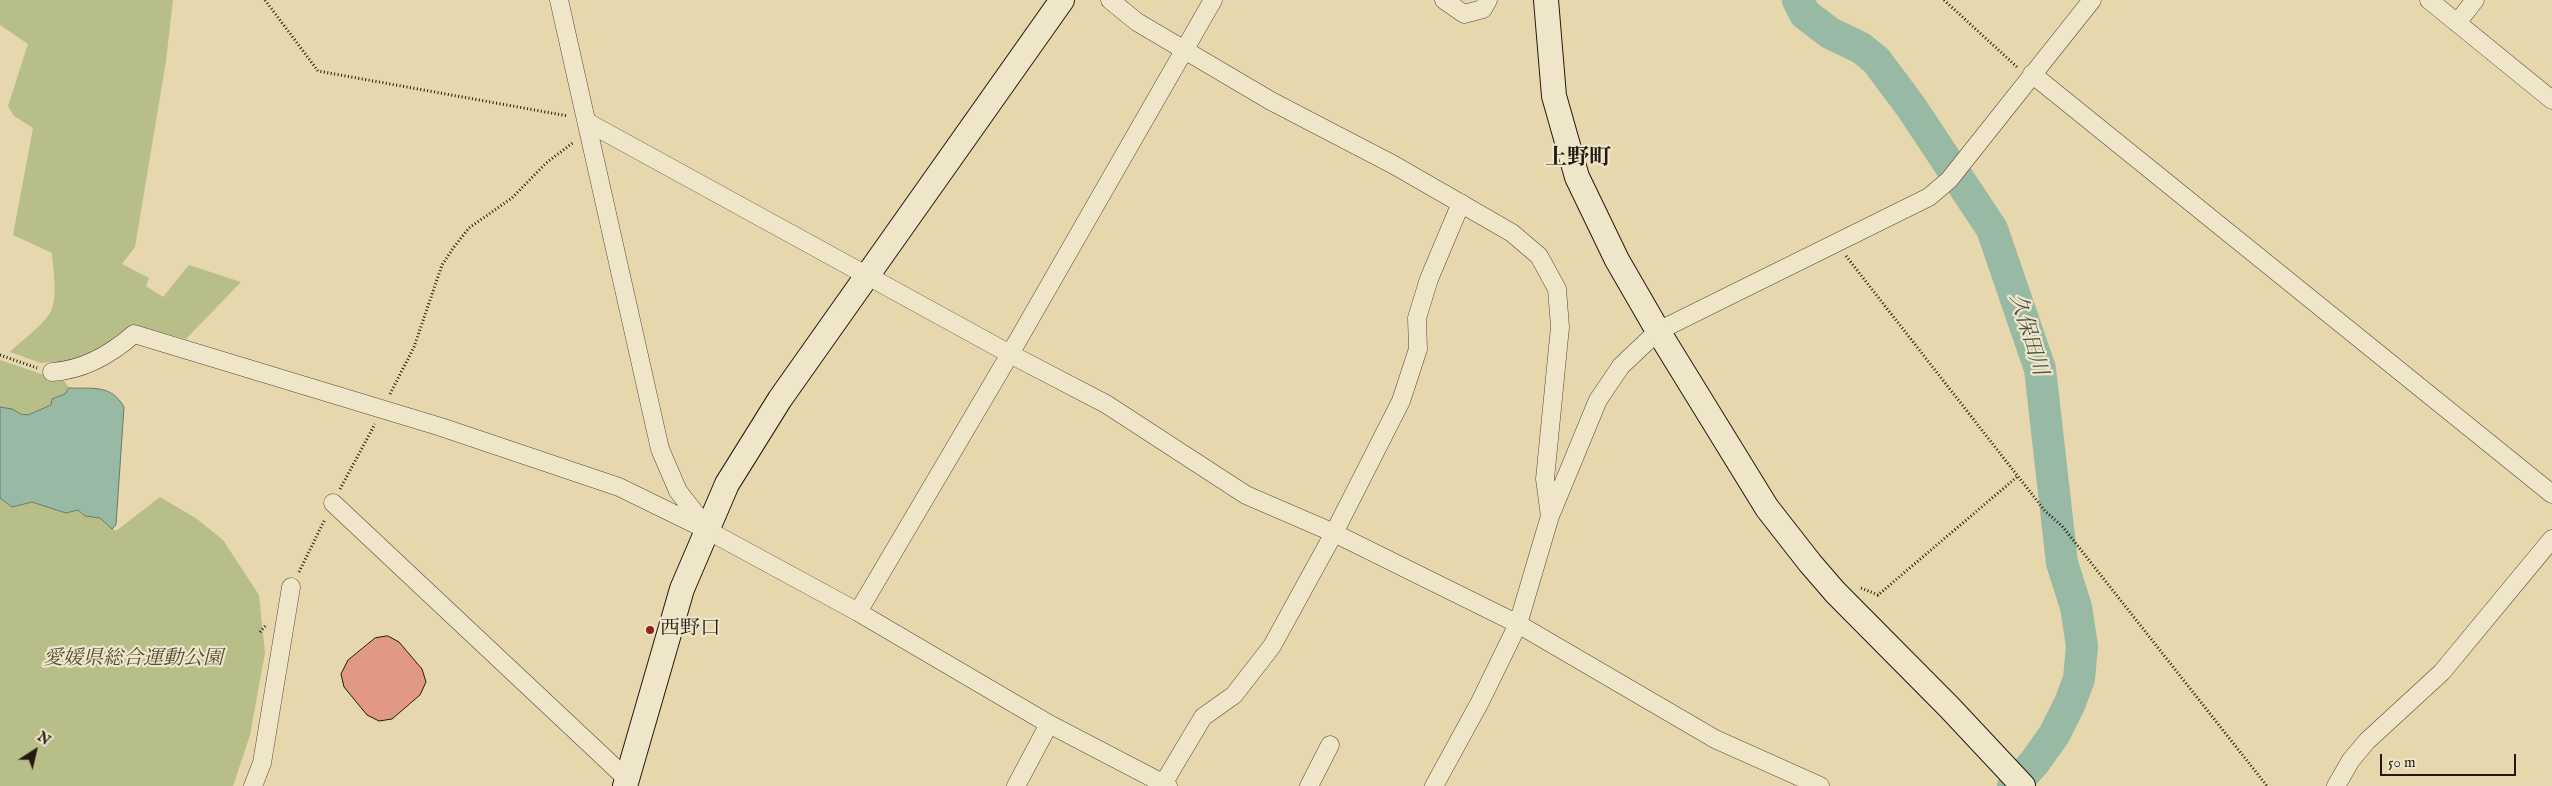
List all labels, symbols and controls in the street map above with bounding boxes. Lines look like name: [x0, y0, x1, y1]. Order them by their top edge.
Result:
district label: 上野町: [1545, 146, 1611, 172]
water label: 久保田川: [2003, 291, 2051, 379]
place label: 西野口: [660, 618, 720, 642]
marker: 西野口: [644, 624, 656, 636]
park label: 愛媛県総合運動公園: [43, 648, 223, 672]
north arrow: [10, 726, 60, 776]
text: N: [33, 728, 54, 750]
scale bar: [2382, 744, 2518, 776]
text: 50 m: [2388, 753, 2416, 772]

